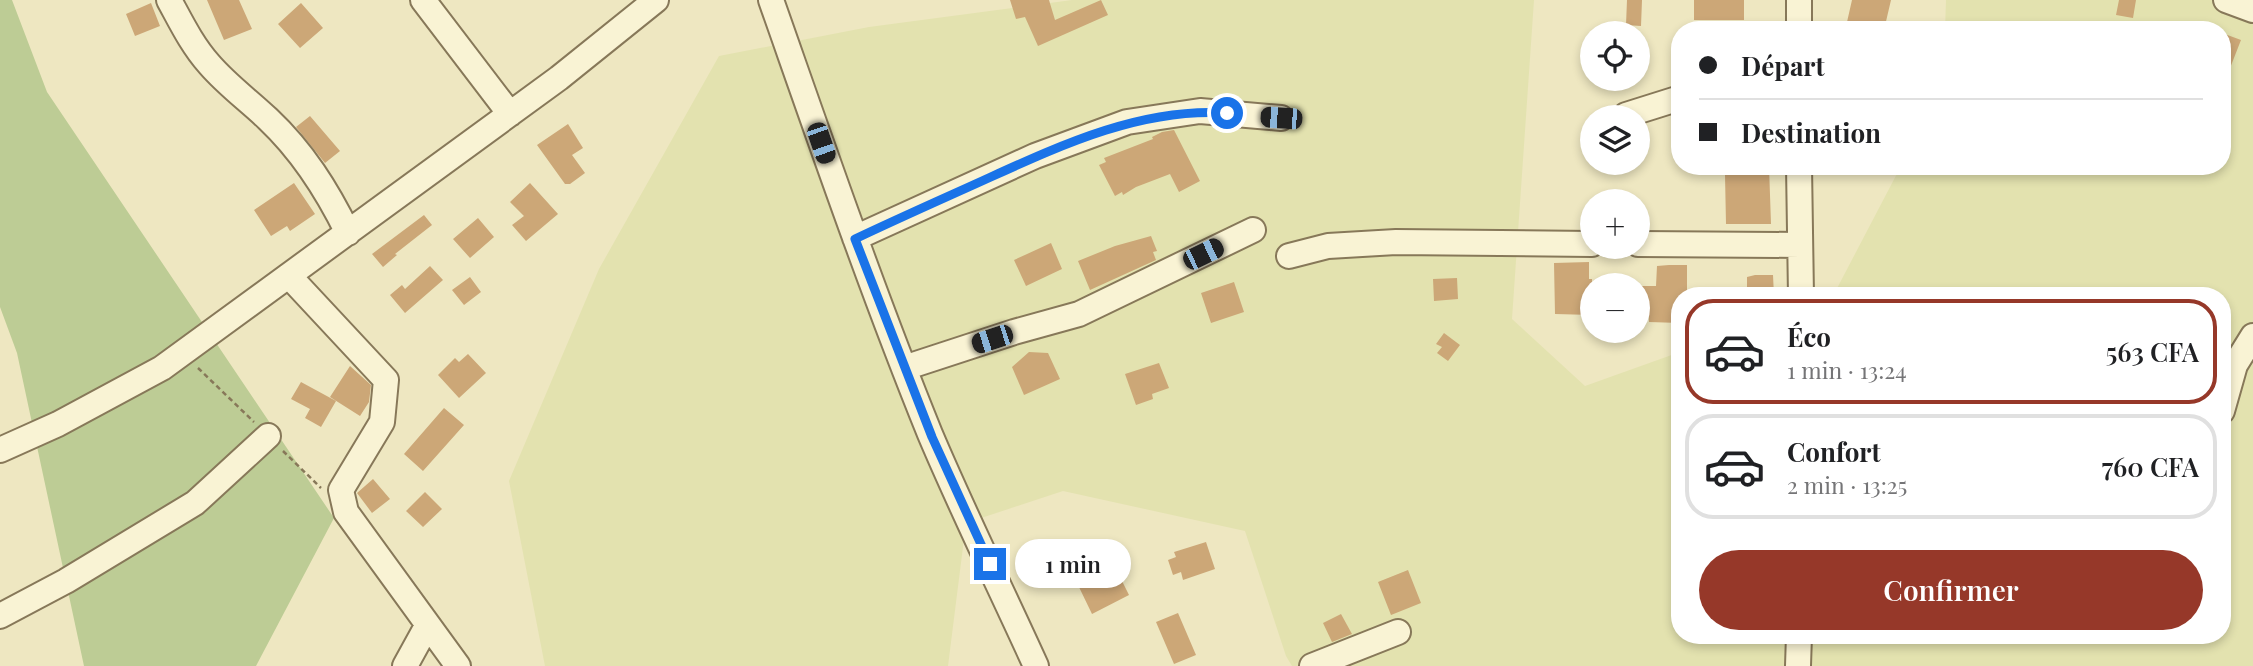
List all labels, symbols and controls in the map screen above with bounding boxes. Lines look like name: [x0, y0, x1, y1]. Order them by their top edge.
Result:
map controls: [1580, 21, 1650, 343]
button: locate: [1580, 21, 1650, 91]
text: Départ: [1741, 48, 1825, 83]
route start: [1211, 97, 1243, 129]
button: layers: [1580, 105, 1650, 175]
car: [1260, 106, 1303, 130]
text: Destination: [1741, 115, 1881, 150]
car: [805, 120, 838, 166]
button: +: [1580, 189, 1650, 259]
car: [1180, 235, 1227, 273]
button: −: [1580, 273, 1650, 343]
text: Éco: [1787, 319, 1831, 354]
icon: car: [1703, 320, 1766, 383]
car: [969, 323, 1016, 355]
text: 563 CFA: [2106, 334, 2199, 369]
text: 1 min · 13:24: [1787, 354, 1907, 385]
text: Confort: [1787, 434, 1881, 469]
icon: car: [1703, 435, 1766, 498]
text: 760 CFA: [2102, 449, 2199, 484]
text: 2 min · 13:25: [1787, 469, 1907, 500]
callout: 1 min: [1014, 540, 1130, 588]
route end: [974, 548, 1006, 580]
text: 1 min: [1045, 548, 1101, 579]
button: Confirmer: [1699, 550, 2203, 630]

